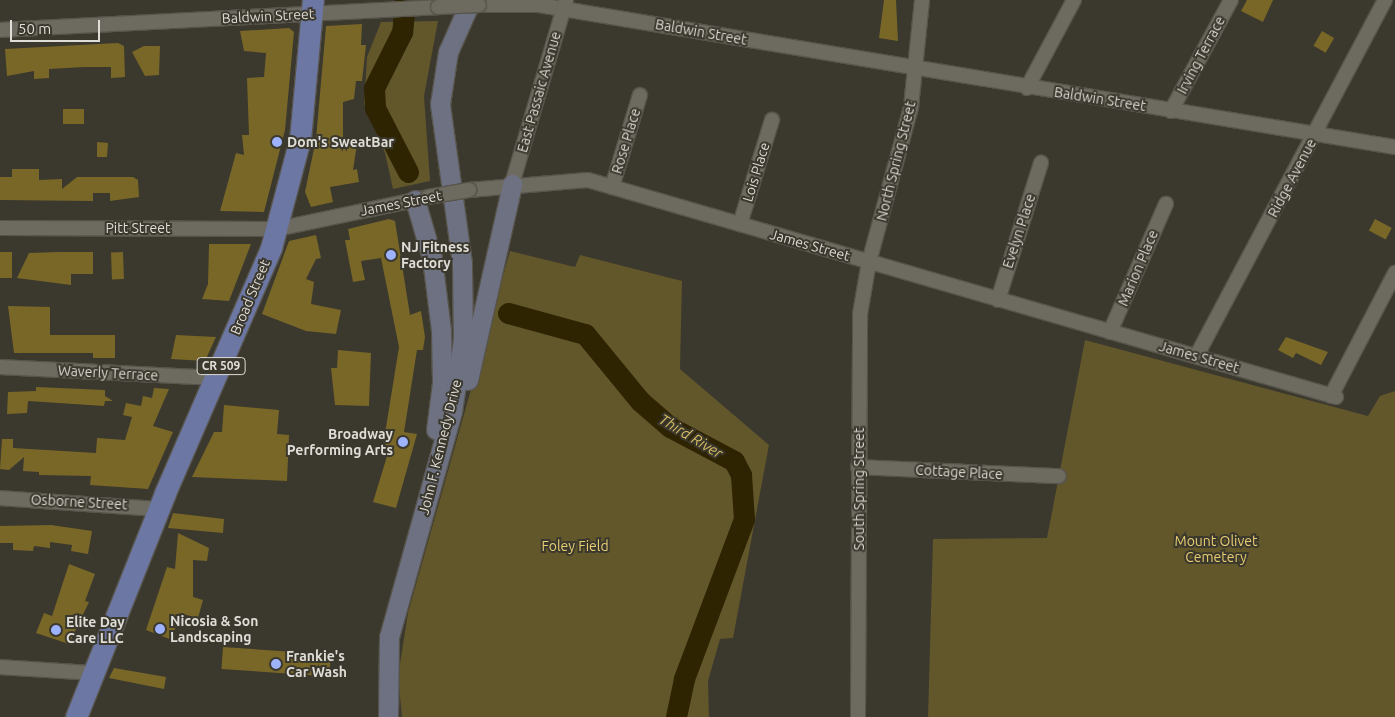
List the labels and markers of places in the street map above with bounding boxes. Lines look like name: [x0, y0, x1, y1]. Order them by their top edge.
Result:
place label: Dom's SweatBar: [287, 134, 394, 150]
marker: Dom's SweatBar: [271, 136, 283, 148]
place label: NJ Fitness Factory: [401, 239, 469, 272]
marker: NJ Fitness Factory: [385, 249, 397, 261]
place label: Broadway Performing Arts: [287, 426, 393, 458]
marker: Broadway Performing Arts: [397, 436, 409, 448]
place label: Nicosia & Son Landscaping: [170, 613, 258, 646]
place label: Elite Day Care LLC: [66, 614, 125, 646]
marker: Nicosia & Son Landscaping: [154, 623, 166, 635]
marker: Elite Day Care LLC: [50, 624, 62, 636]
place label: Frankie's Car Wash: [286, 648, 347, 680]
marker: Frankie's Car Wash: [270, 658, 282, 670]

